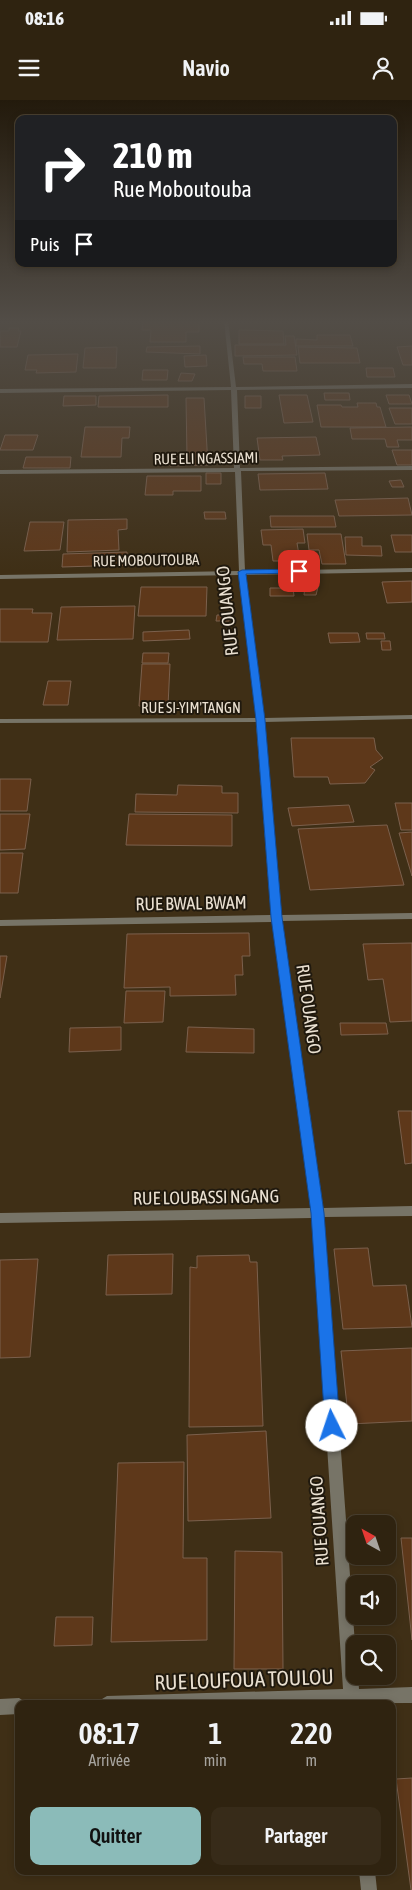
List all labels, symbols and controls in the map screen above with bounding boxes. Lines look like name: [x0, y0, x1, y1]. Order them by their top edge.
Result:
text: 08:16: [25, 7, 64, 29]
icon: menu: [15, 54, 43, 82]
icon: person: [369, 54, 397, 82]
text: Navio: [182, 55, 230, 81]
icon: right: [30, 135, 95, 200]
text: 210 m: [113, 135, 192, 175]
text: Rue Moboutouba: [113, 176, 252, 202]
icon: arrive: [70, 230, 98, 258]
text: Puis: [30, 233, 60, 255]
street label: RUE ELI NGASSIAMI: [154, 449, 258, 467]
pin: [278, 550, 320, 592]
street label: RUE MOBOUTOUBA: [93, 551, 200, 569]
icon: arrive: [285, 557, 313, 585]
street label: RUE OUANGO: [212, 565, 242, 657]
street label: RUE SI-YIM'TANGN: [141, 699, 241, 716]
street label: RUE BWAL BWAM: [135, 892, 247, 914]
street label: RUE OUANGO: [292, 963, 326, 1055]
street label: RUE LOUBASSI NGANG: [133, 1185, 279, 1209]
position arrow: [305, 1399, 357, 1451]
street label: RUE OUANGO: [305, 1475, 333, 1567]
north arrow: [346, 1515, 396, 1565]
map controls: [346, 1515, 396, 1685]
button: sound: [346, 1575, 396, 1625]
button: search: [346, 1635, 396, 1685]
street label: RUE LOUFOUA TOULOU: [154, 1664, 334, 1694]
text: 08:17: [78, 1716, 140, 1750]
text: 1: [208, 1716, 222, 1750]
text: 220: [290, 1716, 332, 1750]
text: Arrivée: [88, 1751, 130, 1769]
text: min: [204, 1751, 227, 1769]
text: m: [306, 1751, 317, 1769]
button: Quitter: [30, 1807, 201, 1865]
button: Partager: [211, 1807, 381, 1865]

